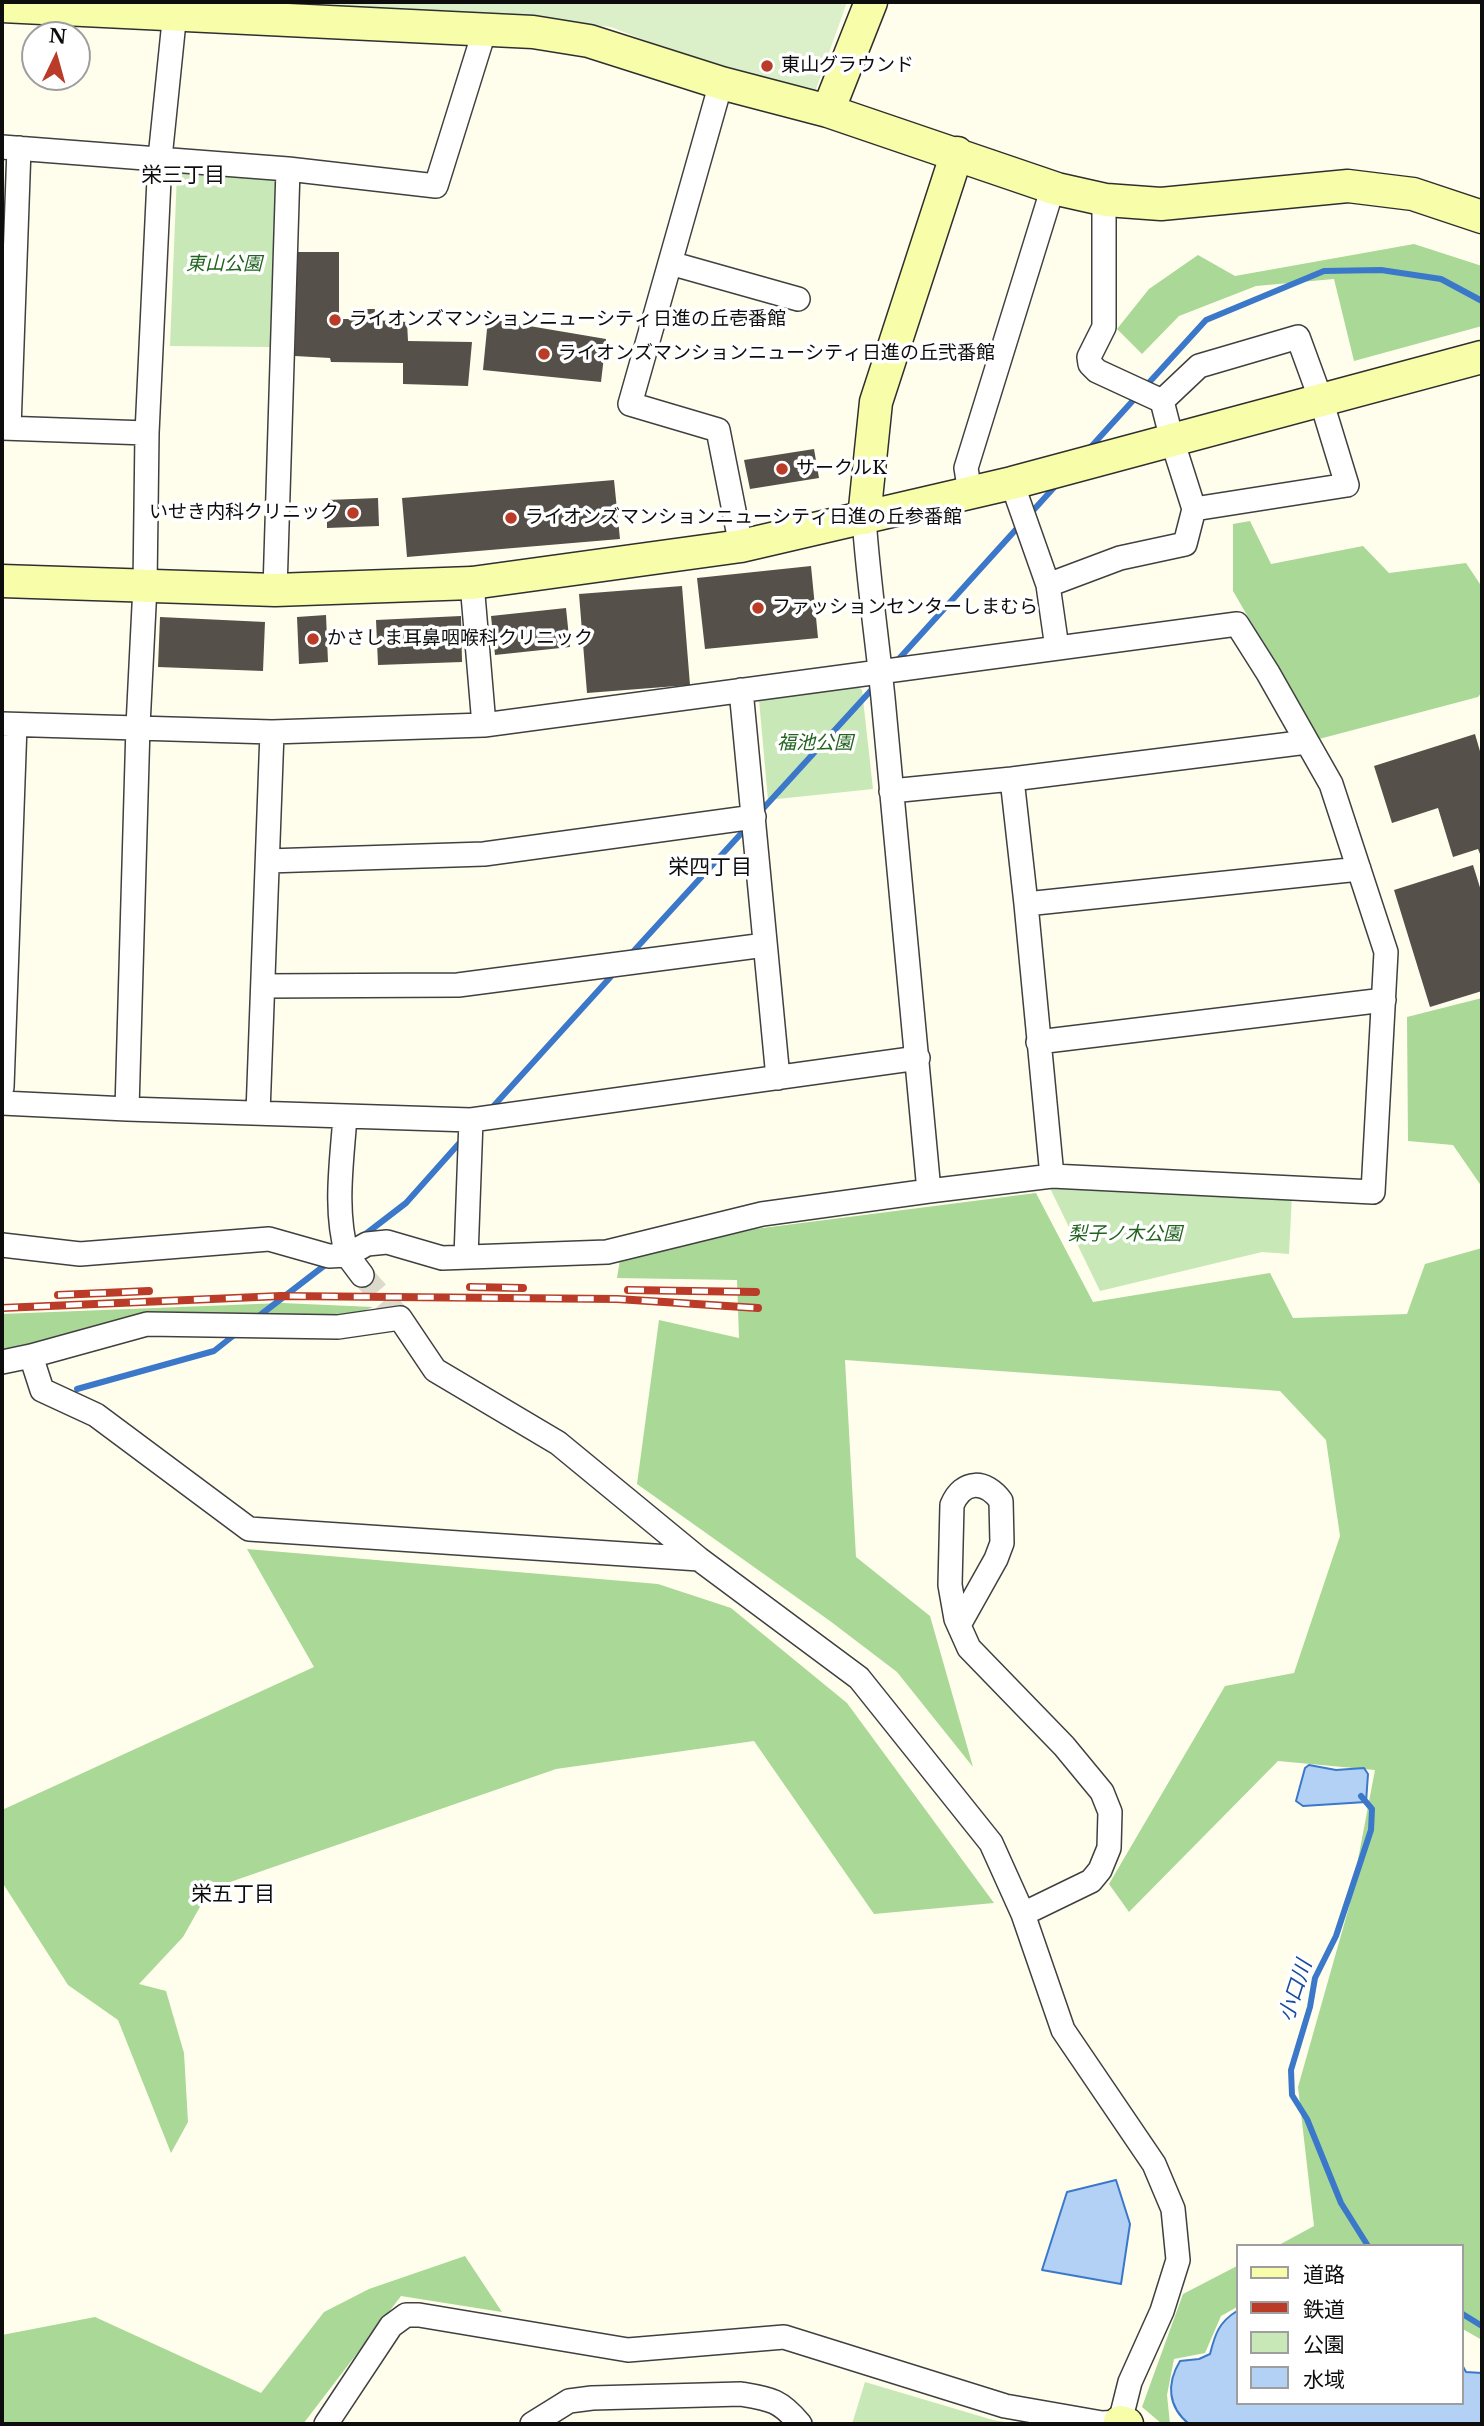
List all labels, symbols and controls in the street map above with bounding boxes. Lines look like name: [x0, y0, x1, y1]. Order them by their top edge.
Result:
north arrow: [21, 21, 91, 91]
text: N: [48, 24, 68, 49]
place label: 東山グラウンド: [781, 55, 914, 77]
marker: 東山グラウンド: [759, 58, 775, 74]
district label: 栄三丁目: [141, 163, 225, 189]
park label: 東山公園: [186, 254, 262, 276]
place label: ライオンズマンションニューシティ日進の丘壱番館: [349, 309, 786, 331]
marker: ライオンズマンションニューシティ日進の丘壱番館: [327, 312, 343, 328]
place label: ライオンズマンションニューシティ日進の丘弐番館: [558, 343, 995, 365]
marker: ライオンズマンションニューシティ日進の丘弐番館: [536, 346, 552, 362]
place label: サークルK: [796, 458, 887, 480]
marker: サークルK: [774, 461, 790, 477]
place label: いせき内科クリニック: [149, 502, 339, 524]
marker: いせき内科クリニック: [345, 505, 361, 521]
place label: ライオンズマンションニューシティ日進の丘参番館: [525, 507, 962, 529]
marker: ライオンズマンションニューシティ日進の丘参番館: [503, 510, 519, 526]
place label: ファッションセンターしまむら: [772, 597, 1038, 619]
marker: ファッションセンターしまむら: [750, 600, 766, 616]
place label: かさしま耳鼻咽喉科クリニック: [327, 628, 593, 650]
marker: かさしま耳鼻咽喉科クリニック: [305, 631, 321, 647]
park label: 福池公園: [777, 733, 853, 755]
district label: 栄四丁目: [668, 855, 752, 881]
park label: 梨子ノ木公園: [1068, 1224, 1182, 1246]
district label: 栄五丁目: [191, 1882, 275, 1908]
water label: 小口川: [1274, 1957, 1318, 2025]
legend: [1236, 2244, 1463, 2405]
text: 道路: [1303, 2262, 1345, 2288]
text: 鉄道: [1303, 2297, 1345, 2323]
text: 公園: [1303, 2332, 1345, 2358]
text: 水域: [1303, 2367, 1345, 2393]

